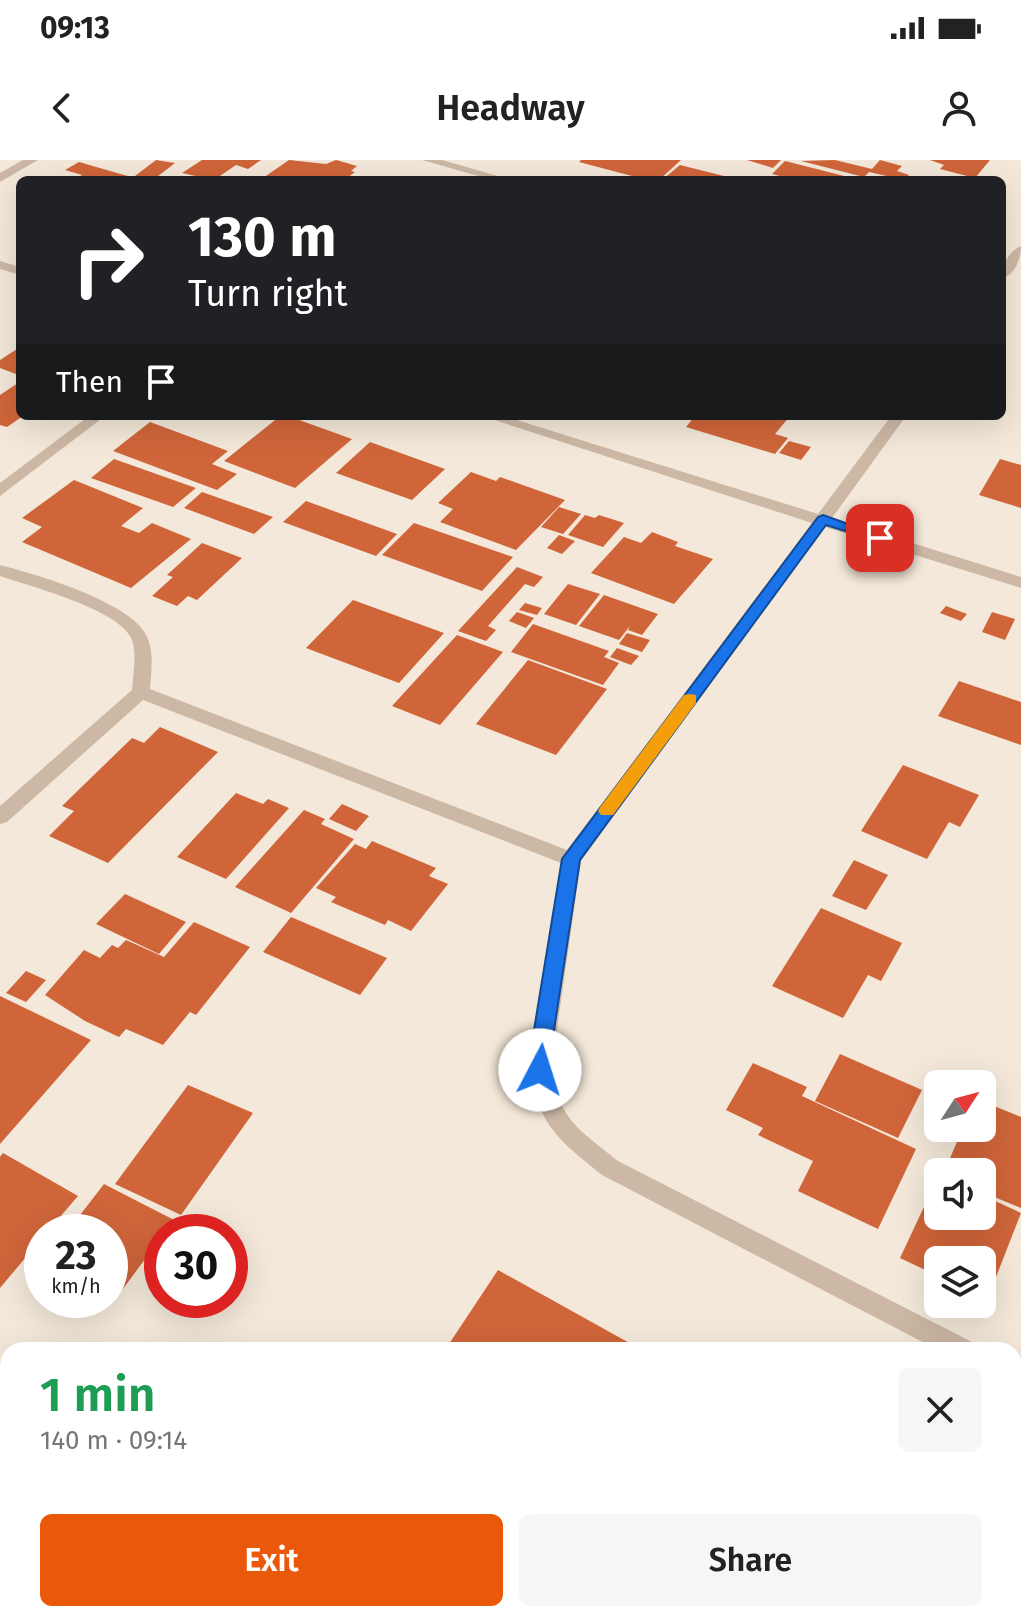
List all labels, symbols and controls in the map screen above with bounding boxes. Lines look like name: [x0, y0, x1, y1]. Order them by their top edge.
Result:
text: 09:13: [40, 10, 110, 46]
icon: back: [40, 86, 84, 130]
text: Headway: [436, 86, 585, 130]
icon: person: [937, 86, 981, 130]
text: 130 m: [188, 204, 336, 271]
icon: right: [56, 208, 160, 312]
text: Turn right: [188, 272, 348, 316]
icon: arrive: [139, 360, 183, 404]
text: Then: [56, 364, 123, 400]
pin: [846, 504, 914, 572]
icon: arrive: [858, 516, 902, 560]
position arrow: [498, 1028, 582, 1112]
north arrow: [924, 1070, 996, 1142]
map controls: [924, 1070, 996, 1318]
button: sound: [924, 1158, 996, 1230]
speed limit sign: 30: [144, 1214, 248, 1318]
text: 23: [55, 1232, 97, 1280]
button: layers: [924, 1246, 996, 1318]
text: km/h: [51, 1274, 101, 1298]
text: 1 min: [40, 1366, 156, 1424]
button: close: [898, 1368, 982, 1452]
text: 140 m · 09:14: [40, 1425, 187, 1456]
button: Exit: [40, 1514, 503, 1606]
button: Share: [519, 1514, 982, 1606]

